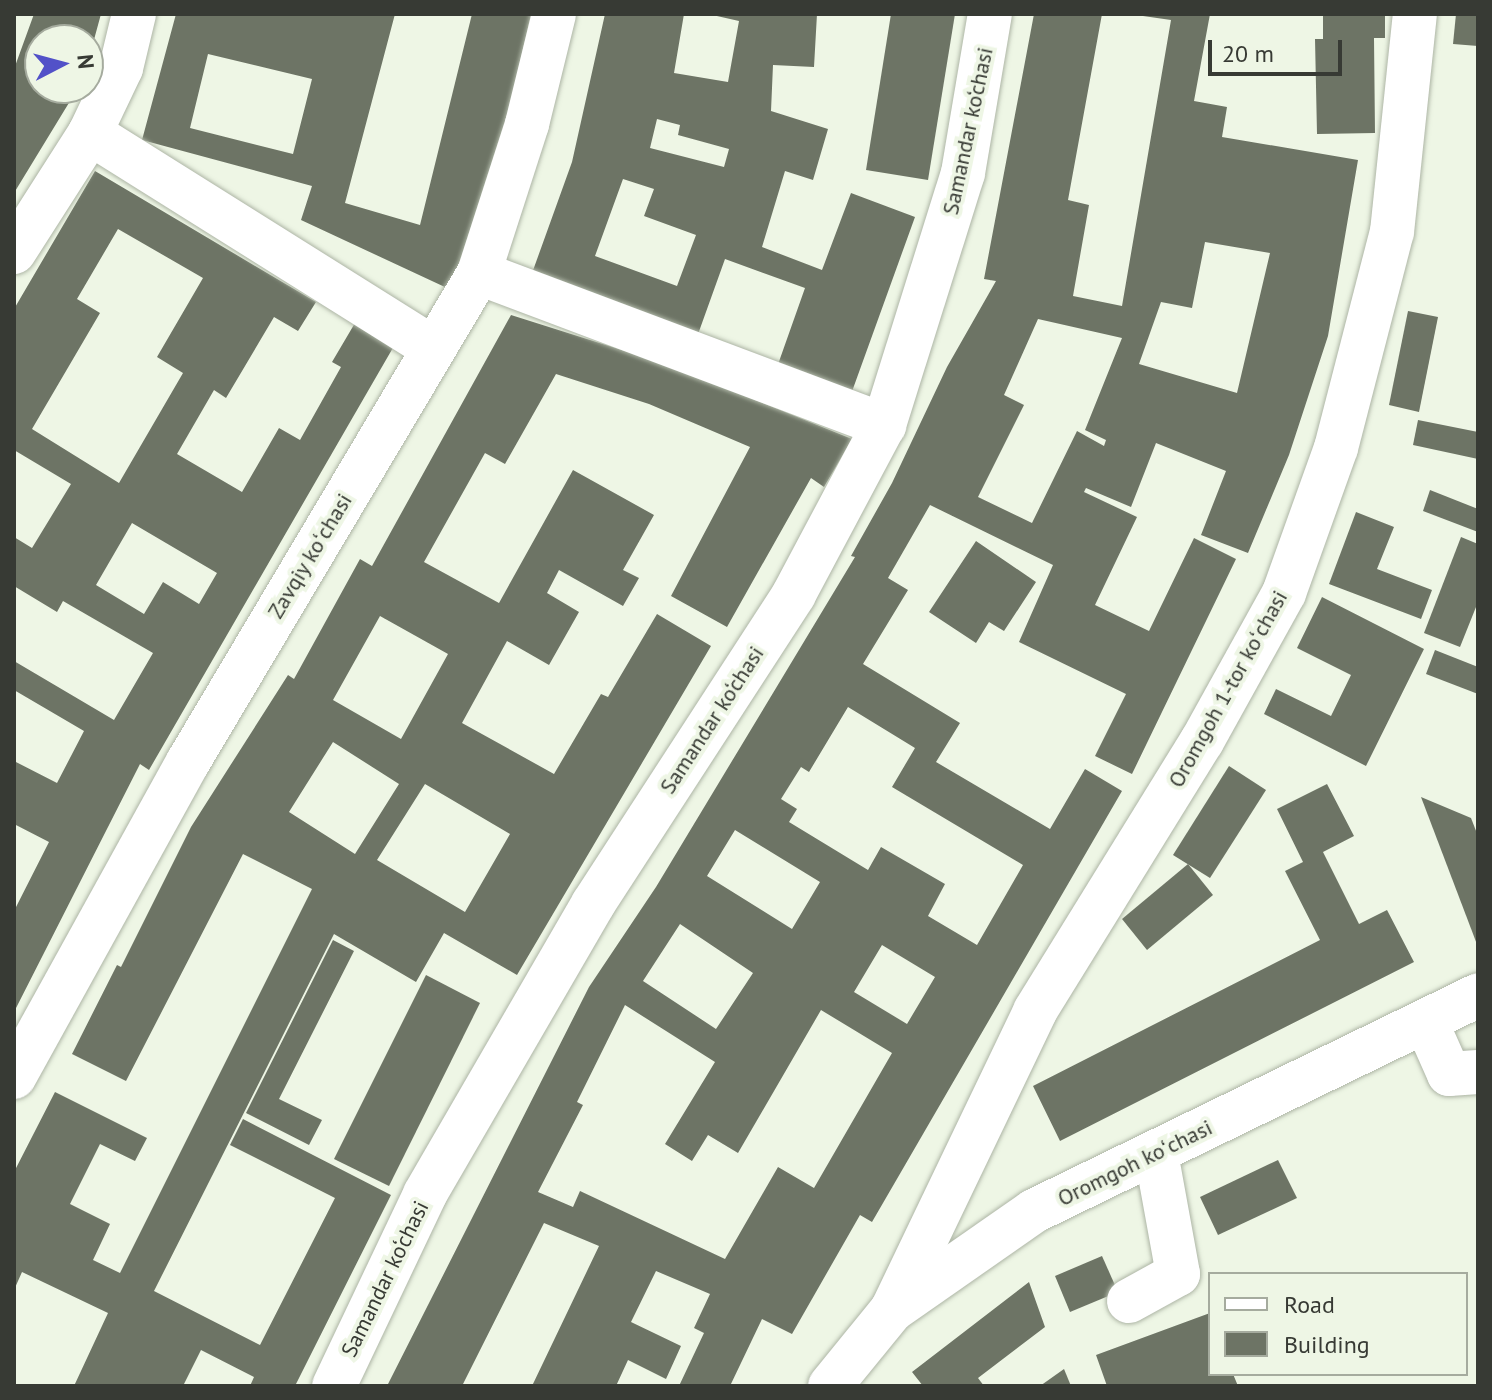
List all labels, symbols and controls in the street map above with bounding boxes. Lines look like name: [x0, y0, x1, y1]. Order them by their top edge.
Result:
north arrow: [24, 24, 104, 104]
scale bar: [1212, 24, 1346, 74]
text: 20 m: [1222, 38, 1274, 69]
street label: Samandar ko‘chasi: [937, 45, 999, 217]
text: N: [71, 53, 101, 70]
street label: Zavqiy koʻchasi: [262, 489, 358, 623]
street label: Oromgoh 1-tor koʻchasi: [1163, 586, 1293, 792]
street label: Samandar ko‘chasi: [655, 641, 769, 799]
street label: Oromgoh koʻchasi: [1053, 1114, 1217, 1212]
street label: Samandar ko‘chasi: [336, 1197, 434, 1361]
legend: [1208, 1272, 1468, 1376]
text: Road: [1284, 1289, 1335, 1320]
text: Building: [1284, 1329, 1370, 1360]

